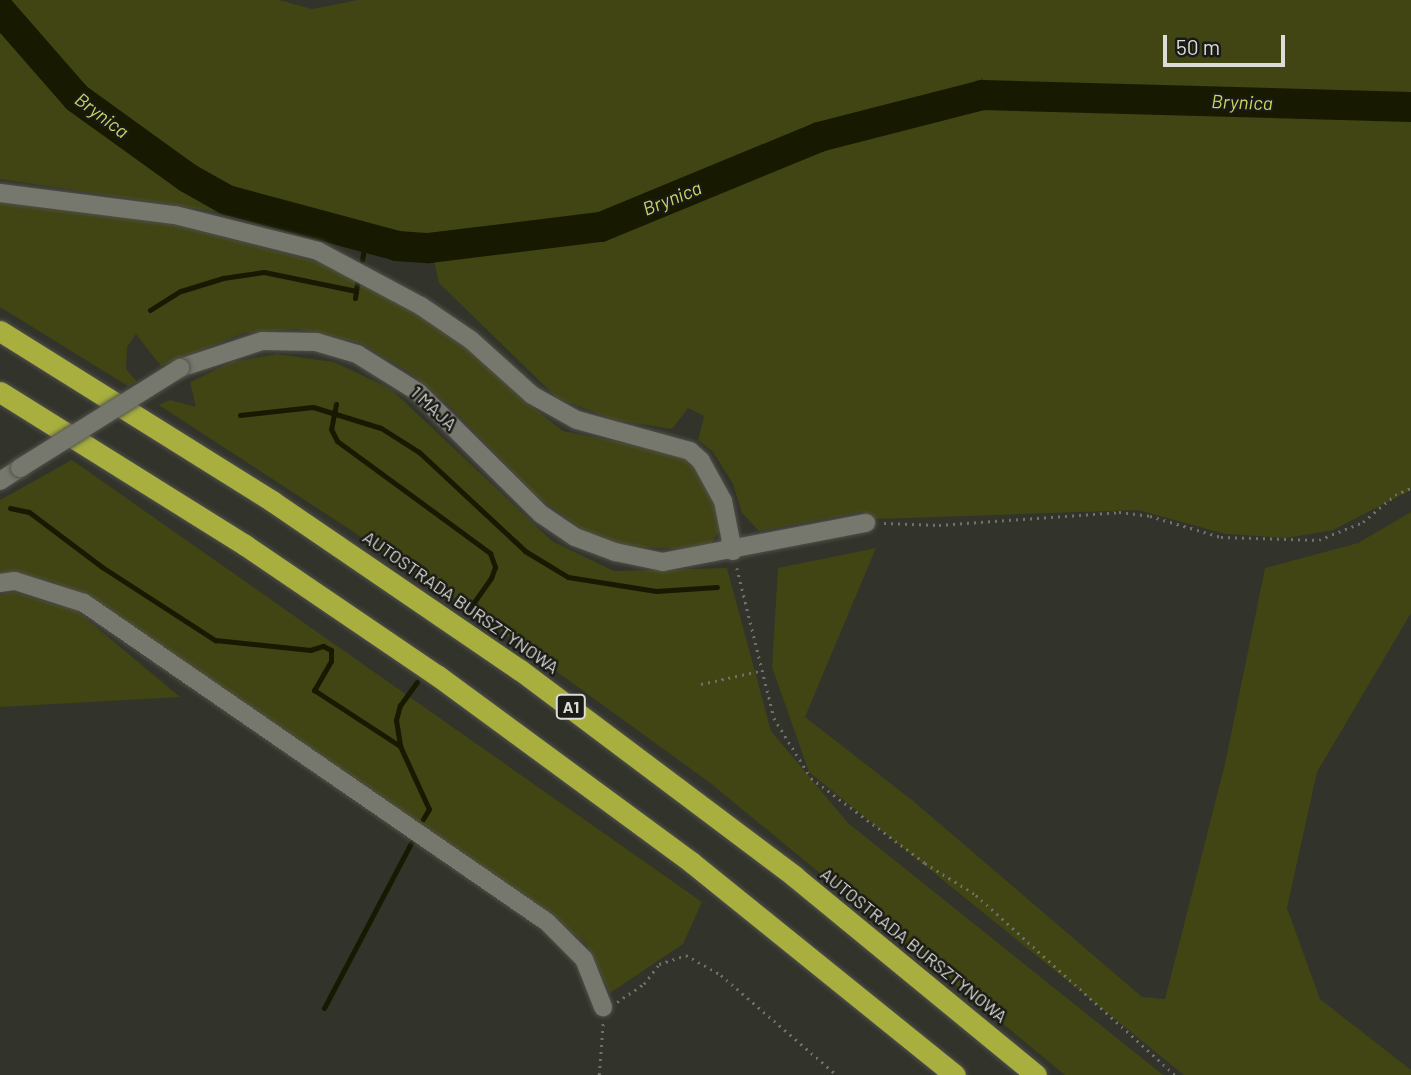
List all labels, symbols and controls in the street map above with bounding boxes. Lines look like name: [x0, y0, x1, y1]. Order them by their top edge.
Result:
scale bar: [1166, 21, 1288, 65]
text: 50 m: [1176, 34, 1220, 59]
water label: Brynica: [71, 87, 133, 143]
water label: Brynica: [1211, 90, 1273, 114]
water label: Brynica: [639, 176, 705, 220]
street label: 1 MAJA: [406, 381, 462, 435]
street label: AUTOSTRADA BURSZTYNOWA: [359, 526, 563, 678]
road number: A1: [555, 694, 587, 720]
street label: AUTOSTRADA BURSZTYNOWA: [816, 863, 1012, 1027]

